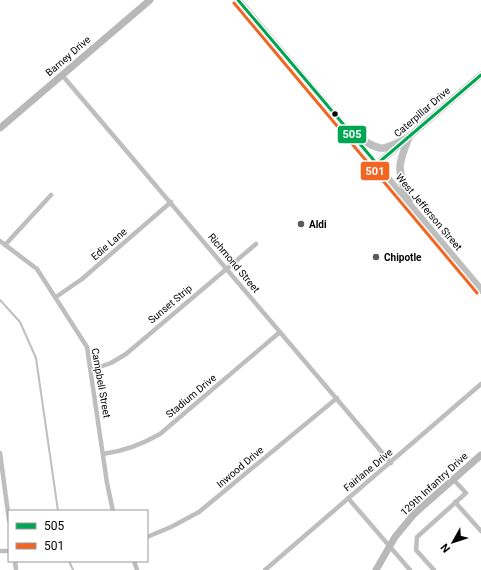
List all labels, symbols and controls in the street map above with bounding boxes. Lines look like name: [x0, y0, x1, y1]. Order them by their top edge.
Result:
street label: Barney Drive: [43, 34, 93, 78]
street label: Caterpillar Drive: [392, 85, 452, 139]
unlabelled marker: [330, 109, 340, 119]
line badge: 505: [337, 125, 367, 144]
text: 505: [343, 128, 361, 141]
line badge: 501: [360, 161, 390, 181]
text: 501: [366, 165, 384, 178]
street label: West Jefferson Street: [394, 171, 464, 253]
marker: Aldi: [296, 219, 306, 229]
place label: Aldi: [309, 219, 327, 230]
street label: Edie Lane: [89, 226, 129, 262]
street label: Richmond Street: [206, 231, 262, 295]
marker: Chipotle: [371, 252, 381, 262]
place label: Chipotle: [384, 252, 422, 263]
street label: Sunset Strip: [146, 282, 194, 326]
street label: Campbell Street: [89, 347, 113, 419]
street label: Stadium Drive: [164, 372, 218, 420]
street label: Inwood Drive: [214, 444, 266, 490]
street label: Fairlane Drive: [341, 446, 395, 494]
street label: 129th Infantry Drive: [398, 450, 470, 518]
legend: [8, 510, 148, 562]
text: 505: [44, 519, 64, 533]
north arrow: [433, 522, 473, 562]
text: 501: [44, 539, 64, 553]
text: N: [438, 541, 453, 555]

